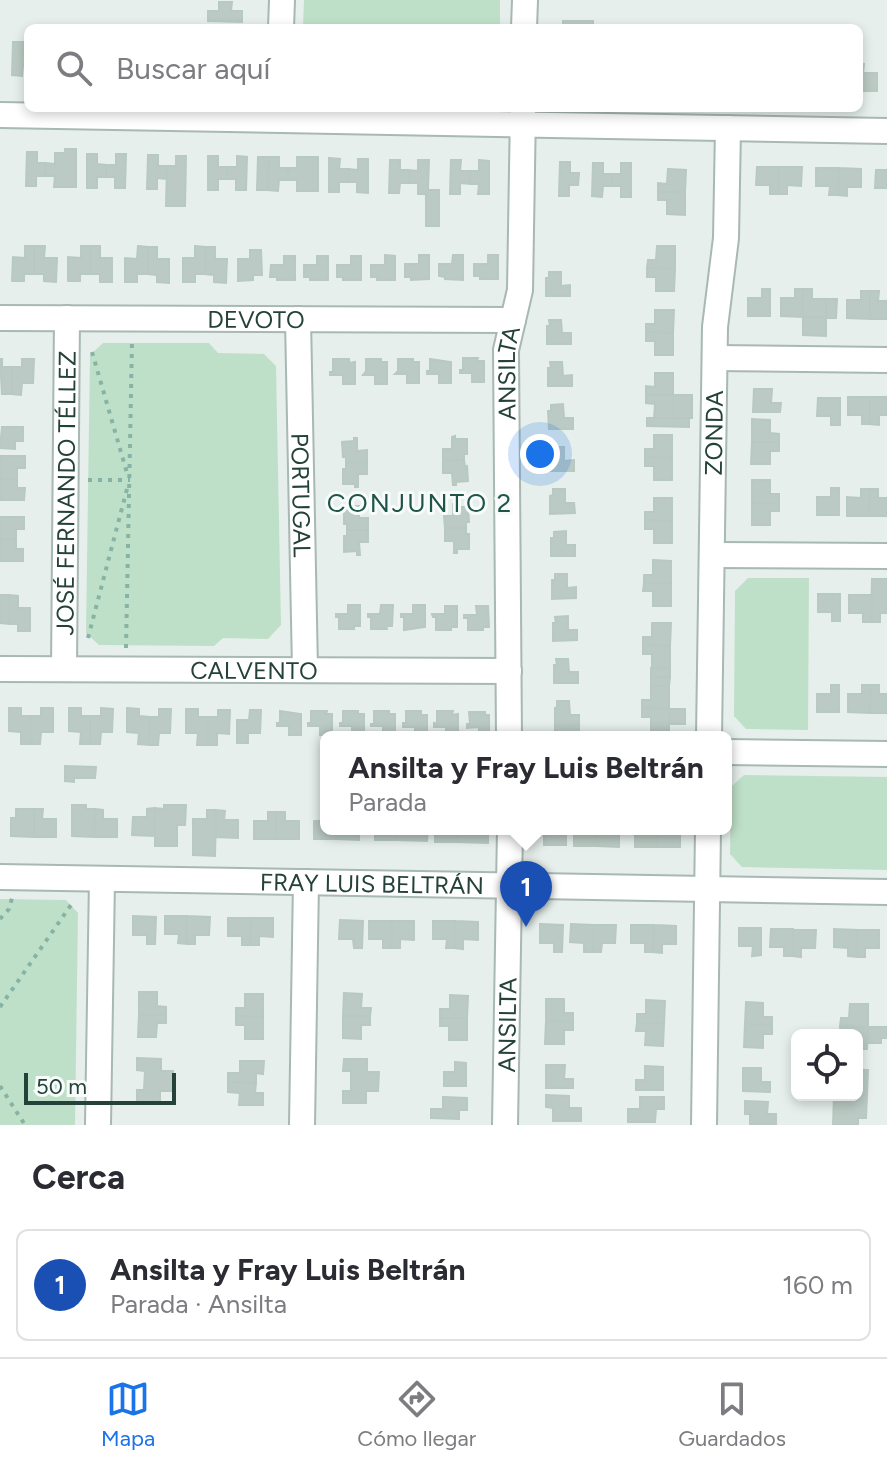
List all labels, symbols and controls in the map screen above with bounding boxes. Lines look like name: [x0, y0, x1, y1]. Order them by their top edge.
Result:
search box: [24, 24, 863, 112]
icon: search: [52, 46, 96, 90]
text: Buscar aquí: [116, 50, 270, 87]
street label: DEVOTO: [207, 304, 305, 334]
street label: ANSILTA: [491, 322, 526, 420]
street label: JOSÉ FERNANDO TÉLLEZ: [50, 351, 81, 635]
street label: ZONDA: [698, 389, 729, 476]
street label: PORTUGAL: [286, 432, 317, 558]
your location: [520, 434, 560, 474]
district label: CONJUNTO 2: [327, 487, 513, 519]
street label: CALVENTO: [190, 655, 318, 685]
popup: [320, 731, 732, 835]
text: Ansilta y Fray Luis Beltrán: [348, 749, 704, 786]
text: Parada: [348, 786, 427, 818]
pin: 1: [500, 861, 552, 927]
street label: FRAY LUIS BELTRÁN: [260, 867, 484, 900]
street label: ANSILTA: [491, 977, 522, 1073]
map controls: [791, 1029, 863, 1101]
button: locate: [791, 1029, 863, 1101]
scale bar: [24, 1069, 176, 1105]
text: 50 m: [36, 1073, 87, 1100]
text: Cerca: [32, 1157, 125, 1198]
text: Ansilta y Fray Luis Beltrán: [110, 1251, 466, 1288]
text: 1: [55, 1269, 65, 1301]
text: 160 m: [782, 1269, 853, 1301]
text: Parada · Ansilta: [110, 1288, 287, 1320]
tab: Mapa: [101, 1377, 155, 1452]
tab: Cómo llegar: [357, 1377, 476, 1452]
tab: Guardados: [678, 1377, 786, 1452]

